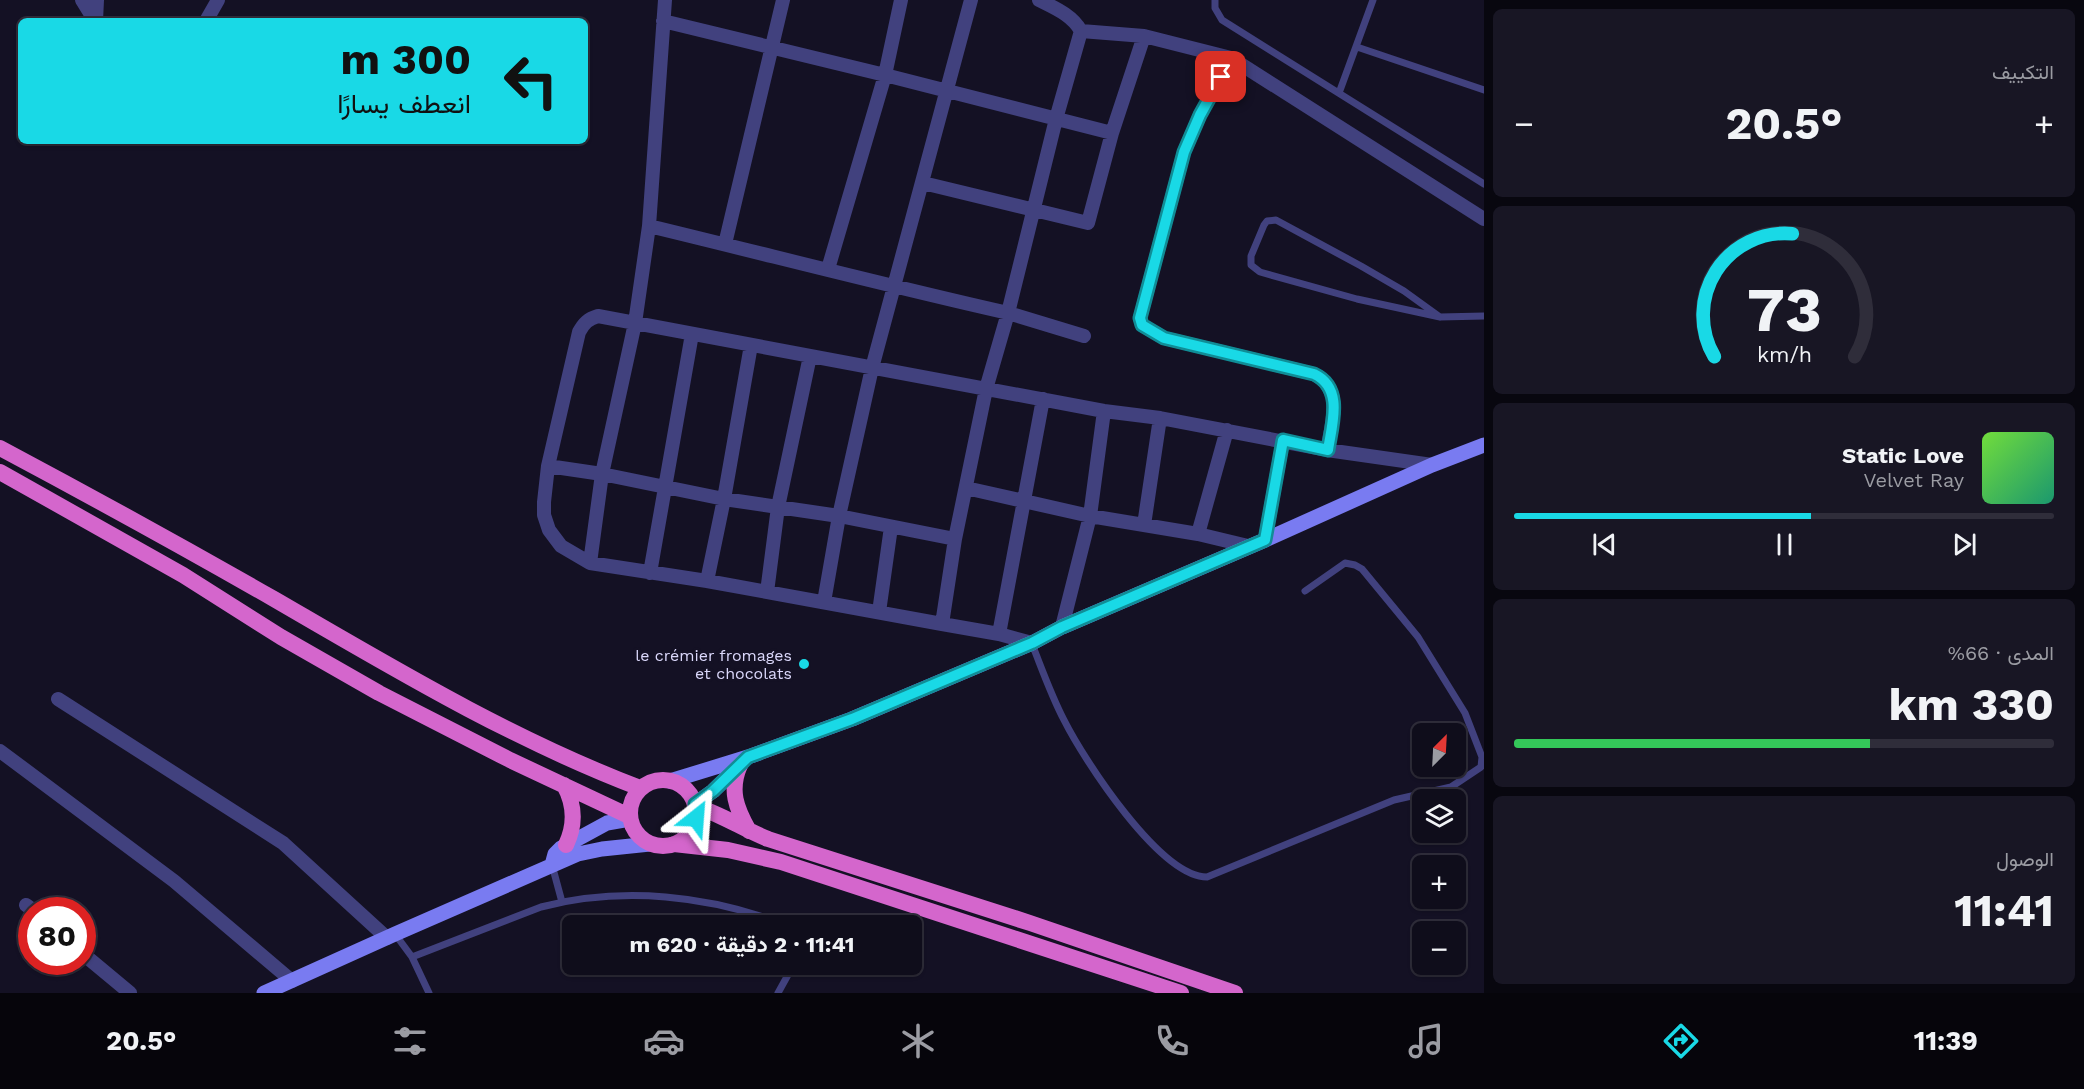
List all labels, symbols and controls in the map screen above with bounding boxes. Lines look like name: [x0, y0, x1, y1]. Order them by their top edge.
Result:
text: 300 m: [340, 35, 471, 84]
icon: left: [492, 42, 570, 120]
pin: [1195, 51, 1246, 102]
icon: arrive: [1204, 60, 1237, 93]
text: التكييف: [1992, 60, 2054, 84]
text: انعطف يسارًا: [337, 88, 471, 120]
text: 20.5°: [1726, 97, 1842, 150]
text: −: [1514, 104, 1534, 143]
text: +: [2034, 104, 2054, 143]
text: 73: [1747, 273, 1821, 346]
text: km/h: [1756, 342, 1812, 367]
text: Static Love: [1842, 443, 1964, 468]
text: Velvet Ray: [1864, 468, 1964, 492]
icon: previous: [1588, 528, 1621, 561]
icon: pause: [1768, 528, 1801, 561]
icon: next: [1948, 528, 1981, 561]
text: المدى · 66%: [1948, 641, 2054, 665]
place label: le crémier fromages et chocolats: [635, 646, 792, 683]
marker: le crémier fromages et chocolats: [797, 657, 811, 671]
text: 330 km: [1888, 678, 2054, 731]
north arrow: [1412, 723, 1466, 777]
map controls: [1412, 723, 1466, 975]
position arrow: [664, 786, 728, 850]
button: layers: [1412, 789, 1466, 843]
text: الوصول: [1996, 847, 2054, 871]
button: +: [1412, 855, 1466, 909]
text: 11:41: [1954, 884, 2054, 937]
speed limit sign: 80: [18, 897, 96, 975]
button: −: [1412, 921, 1466, 975]
text: 11:41 · 2 دقيقة · 620 m: [629, 932, 855, 957]
icon: filters: [389, 1020, 431, 1062]
icon: car: [643, 1020, 685, 1062]
icon: climate: [897, 1020, 939, 1062]
icon: phone: [1151, 1020, 1193, 1062]
icon: music: [1405, 1020, 1447, 1062]
icon: directions: [1660, 1020, 1702, 1062]
text: 20.5°: [106, 1025, 176, 1057]
text: 11:39: [1914, 1025, 1978, 1057]

